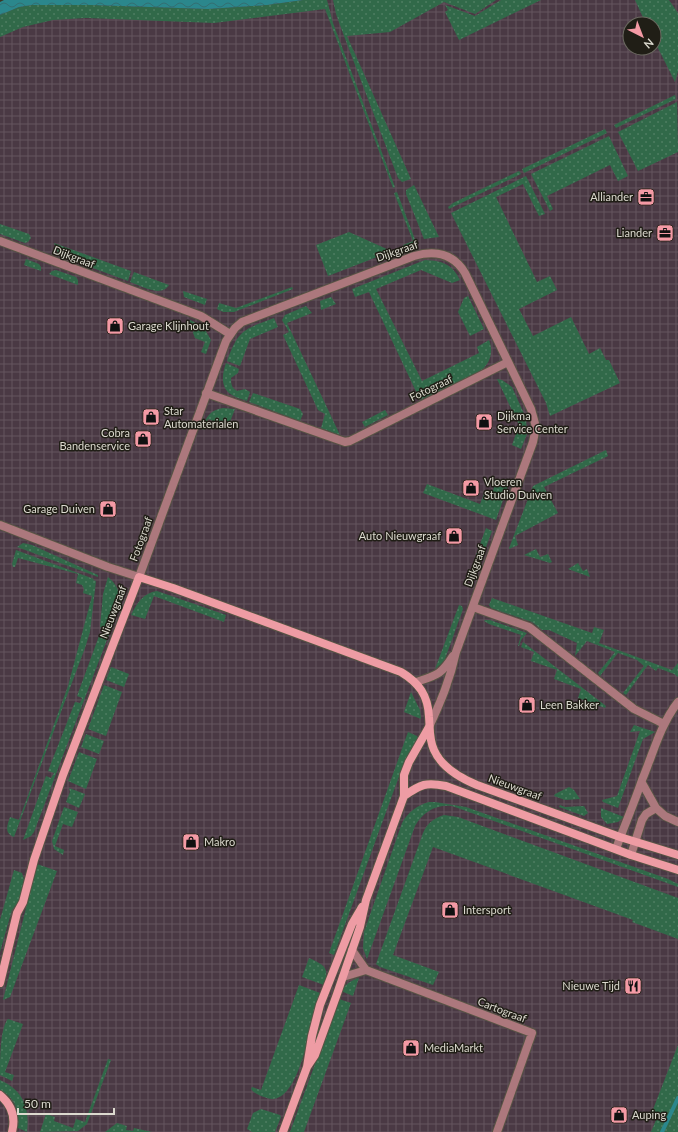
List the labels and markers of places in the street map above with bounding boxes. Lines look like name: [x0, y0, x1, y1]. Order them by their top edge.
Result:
office icon: Alliander: [636, 187, 656, 207]
place label: Alliander: [590, 190, 633, 203]
office icon: Liander: [655, 223, 675, 243]
place label: Liander: [616, 226, 652, 239]
shop icon: Garage Klijnhout: [105, 316, 125, 336]
place label: Garage Klijnhout: [128, 319, 209, 332]
place label: Star Automaterialen: [164, 404, 238, 430]
shop icon: Star Automaterialen: [141, 407, 161, 427]
place label: Dijkma Service Center: [497, 409, 568, 435]
shop icon: Dijkma Service Center: [474, 412, 494, 432]
place label: Cobra Bandenservice: [59, 426, 130, 452]
shop icon: Cobra Bandenservice: [133, 429, 153, 449]
place label: Vloeren Studio Duiven: [484, 475, 552, 501]
shop icon: Vloeren Studio Duiven: [461, 478, 481, 498]
shop icon: Garage Duiven: [98, 499, 118, 519]
place label: Garage Duiven: [23, 502, 95, 515]
shop icon: Auto Nieuwgraaf: [444, 526, 464, 546]
place label: Auto Nieuwgraaf: [359, 529, 441, 542]
shop icon: Leen Bakker: [517, 695, 537, 715]
place label: Leen Bakker: [540, 698, 599, 711]
shop icon: Makro: [181, 832, 201, 852]
place label: Makro: [204, 835, 235, 848]
shop icon: Intersport: [440, 900, 460, 920]
place label: Intersport: [463, 903, 511, 916]
restaurant icon: Nieuwe Tijd: [623, 976, 643, 996]
place label: Nieuwe Tijd: [562, 979, 620, 992]
shop icon: MediaMarkt: [401, 1038, 421, 1058]
place label: MediaMarkt: [424, 1041, 483, 1054]
shop icon: Auping: [609, 1105, 629, 1125]
place label: Auping: [632, 1108, 666, 1121]

